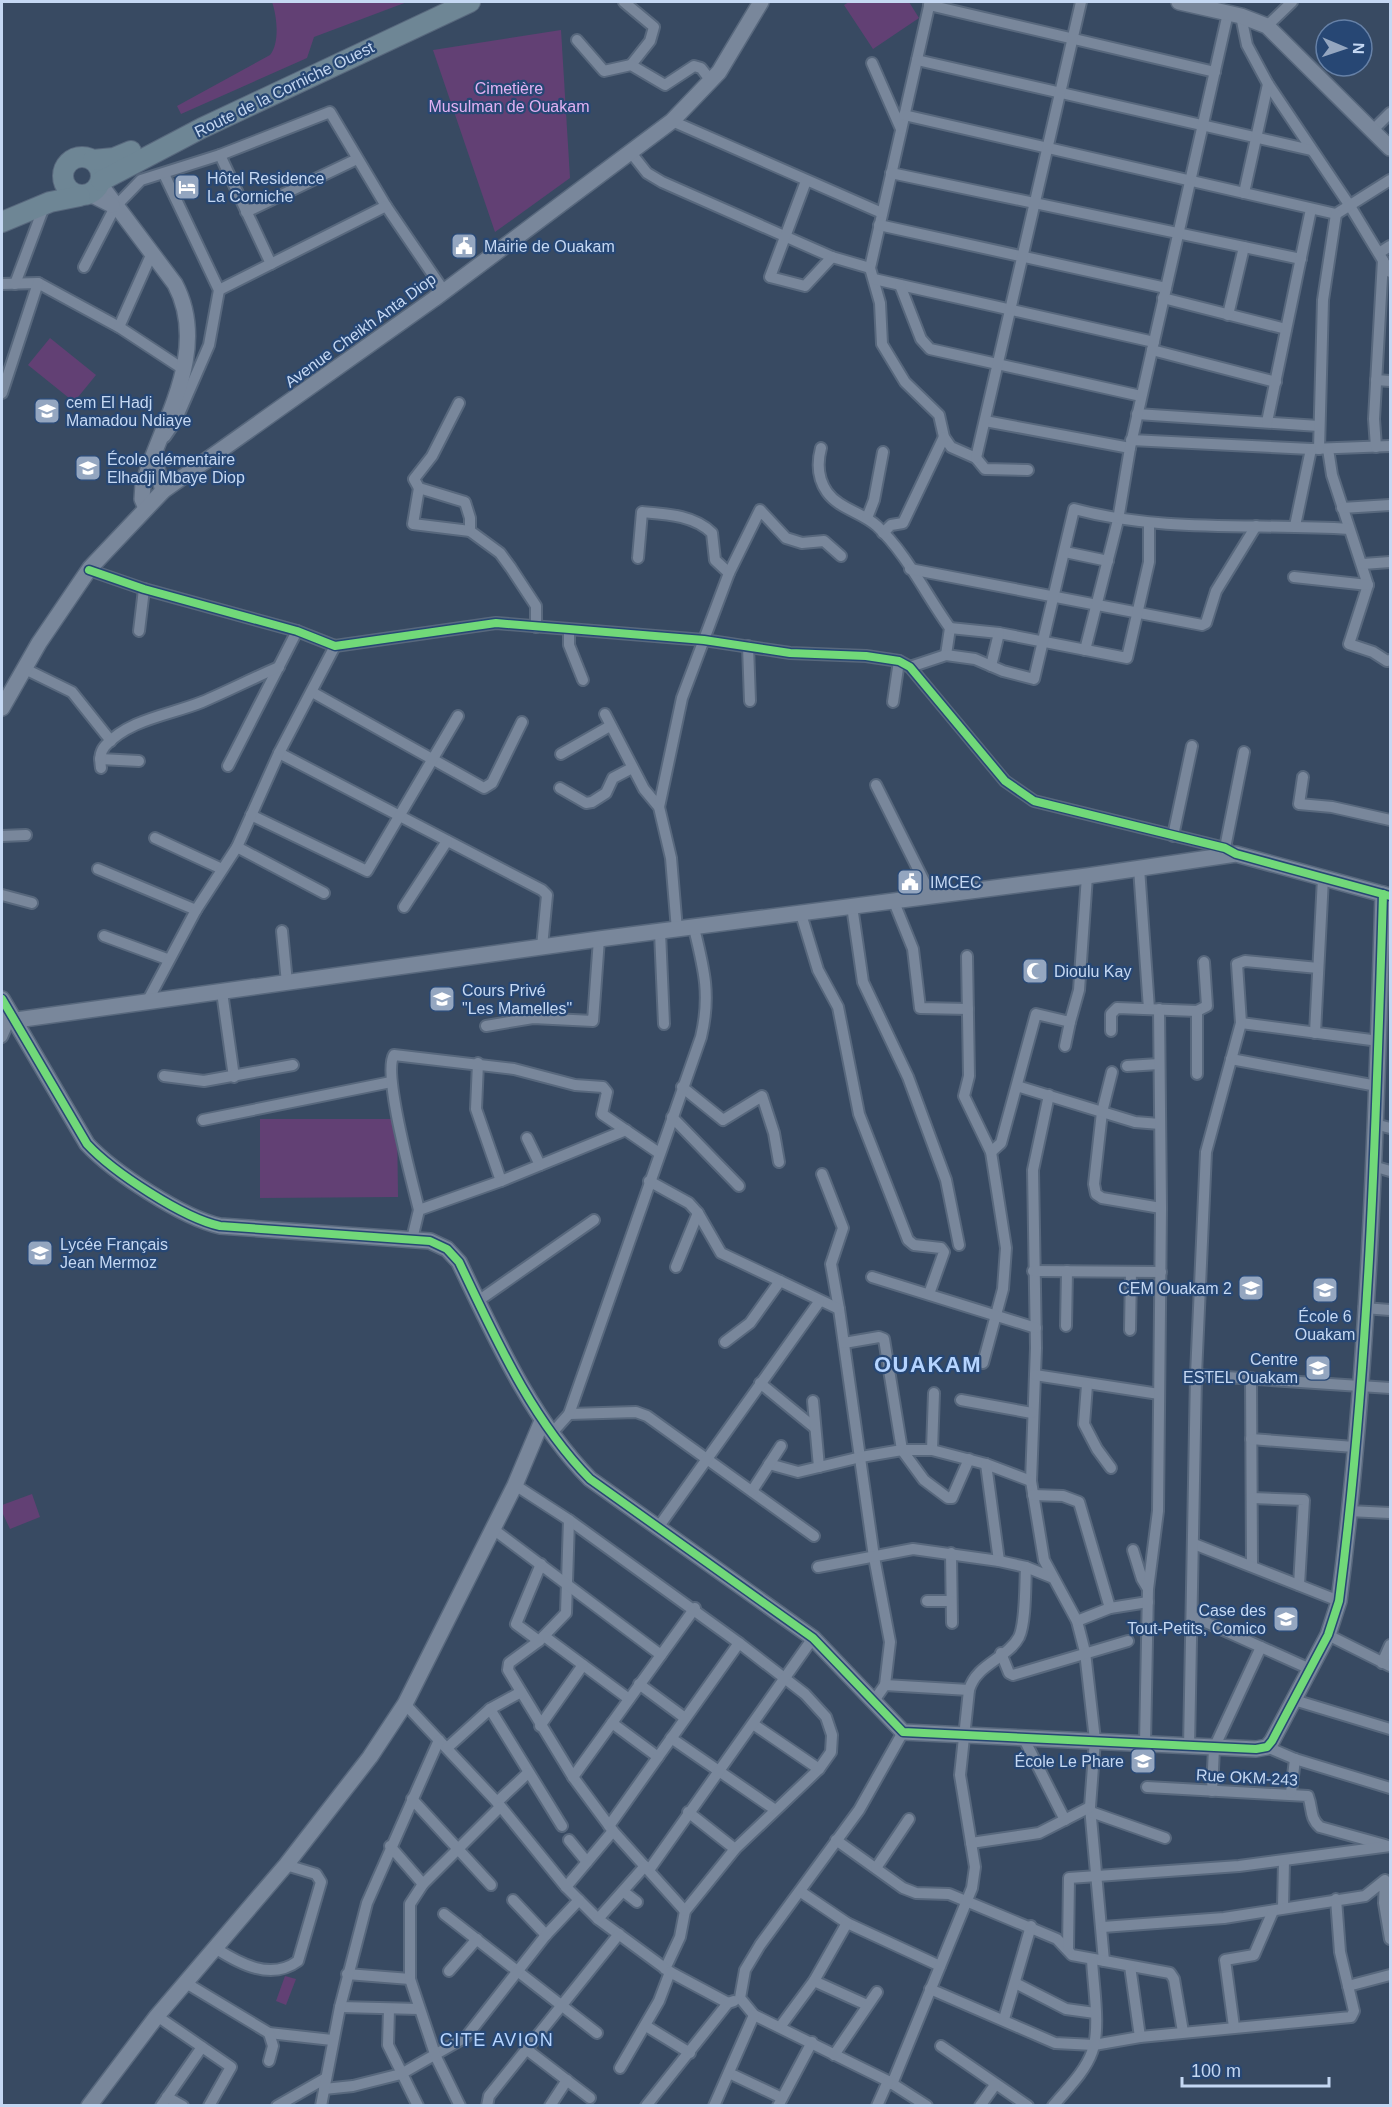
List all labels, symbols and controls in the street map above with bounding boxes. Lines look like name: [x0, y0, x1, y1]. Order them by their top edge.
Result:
north arrow: [1314, 18, 1374, 78]
street label: Route de la Corniche Ouest: [192, 38, 377, 140]
text: N: [1350, 42, 1367, 55]
park label: Cimetière Musulman de Ouakam: [429, 80, 589, 115]
place label: Hôtel Residence La Corniche: [207, 170, 325, 205]
hotel icon: Hôtel Residence La Corniche: [172, 172, 202, 202]
public building icon: Mairie de Ouakam: [449, 231, 479, 261]
place label: Mairie de Ouakam: [484, 238, 615, 255]
street label: Avenue Cheikh Anta Diop: [282, 270, 439, 391]
place label: cem El Hadj Mamadou Ndiaye: [66, 394, 192, 429]
school or university icon: cem El Hadj Mamadou Ndiaye: [32, 396, 62, 426]
place label: École elémentaire Elhadji Mbaye Diop: [107, 450, 245, 486]
school or university icon: École elémentaire Elhadji Mbaye Diop: [73, 453, 103, 483]
public building icon: IMCEC: [895, 867, 925, 897]
place label: IMCEC: [930, 874, 982, 891]
mosque icon: Dioulu Kay: [1020, 956, 1050, 986]
place label: Dioulu Kay: [1054, 963, 1131, 980]
place label: Cours Privé "Les Mamelles": [462, 982, 572, 1017]
school or university icon: Cours Privé "Les Mamelles": [427, 984, 457, 1014]
place label: Lycée Français Jean Mermoz: [60, 1236, 168, 1271]
school or university icon: Lycée Français Jean Mermoz: [25, 1238, 55, 1268]
school or university icon: CEM Ouakam 2: [1236, 1273, 1266, 1303]
school or university icon: École 6 Ouakam: [1310, 1275, 1340, 1305]
place label: CEM Ouakam 2: [1118, 1280, 1232, 1297]
place label: École 6 Ouakam: [1295, 1307, 1355, 1343]
place label: Centre ESTEL Ouakam: [1183, 1351, 1298, 1386]
district label: OUAKAM: [874, 1352, 982, 1377]
school or university icon: Centre ESTEL Ouakam: [1303, 1353, 1333, 1383]
place label: Case des Tout-Petits, Comico: [1127, 1602, 1266, 1637]
school or university icon: Case des Tout-Petits, Comico: [1271, 1604, 1301, 1634]
school or university icon: École Le Phare: [1128, 1746, 1158, 1776]
place label: École Le Phare: [1015, 1752, 1124, 1770]
street label: Rue OKM-243: [1195, 1766, 1299, 1789]
district label: CITE AVION: [440, 2030, 554, 2050]
scale bar: [1182, 2050, 1329, 2088]
text: 100 m: [1191, 2061, 1241, 2081]

